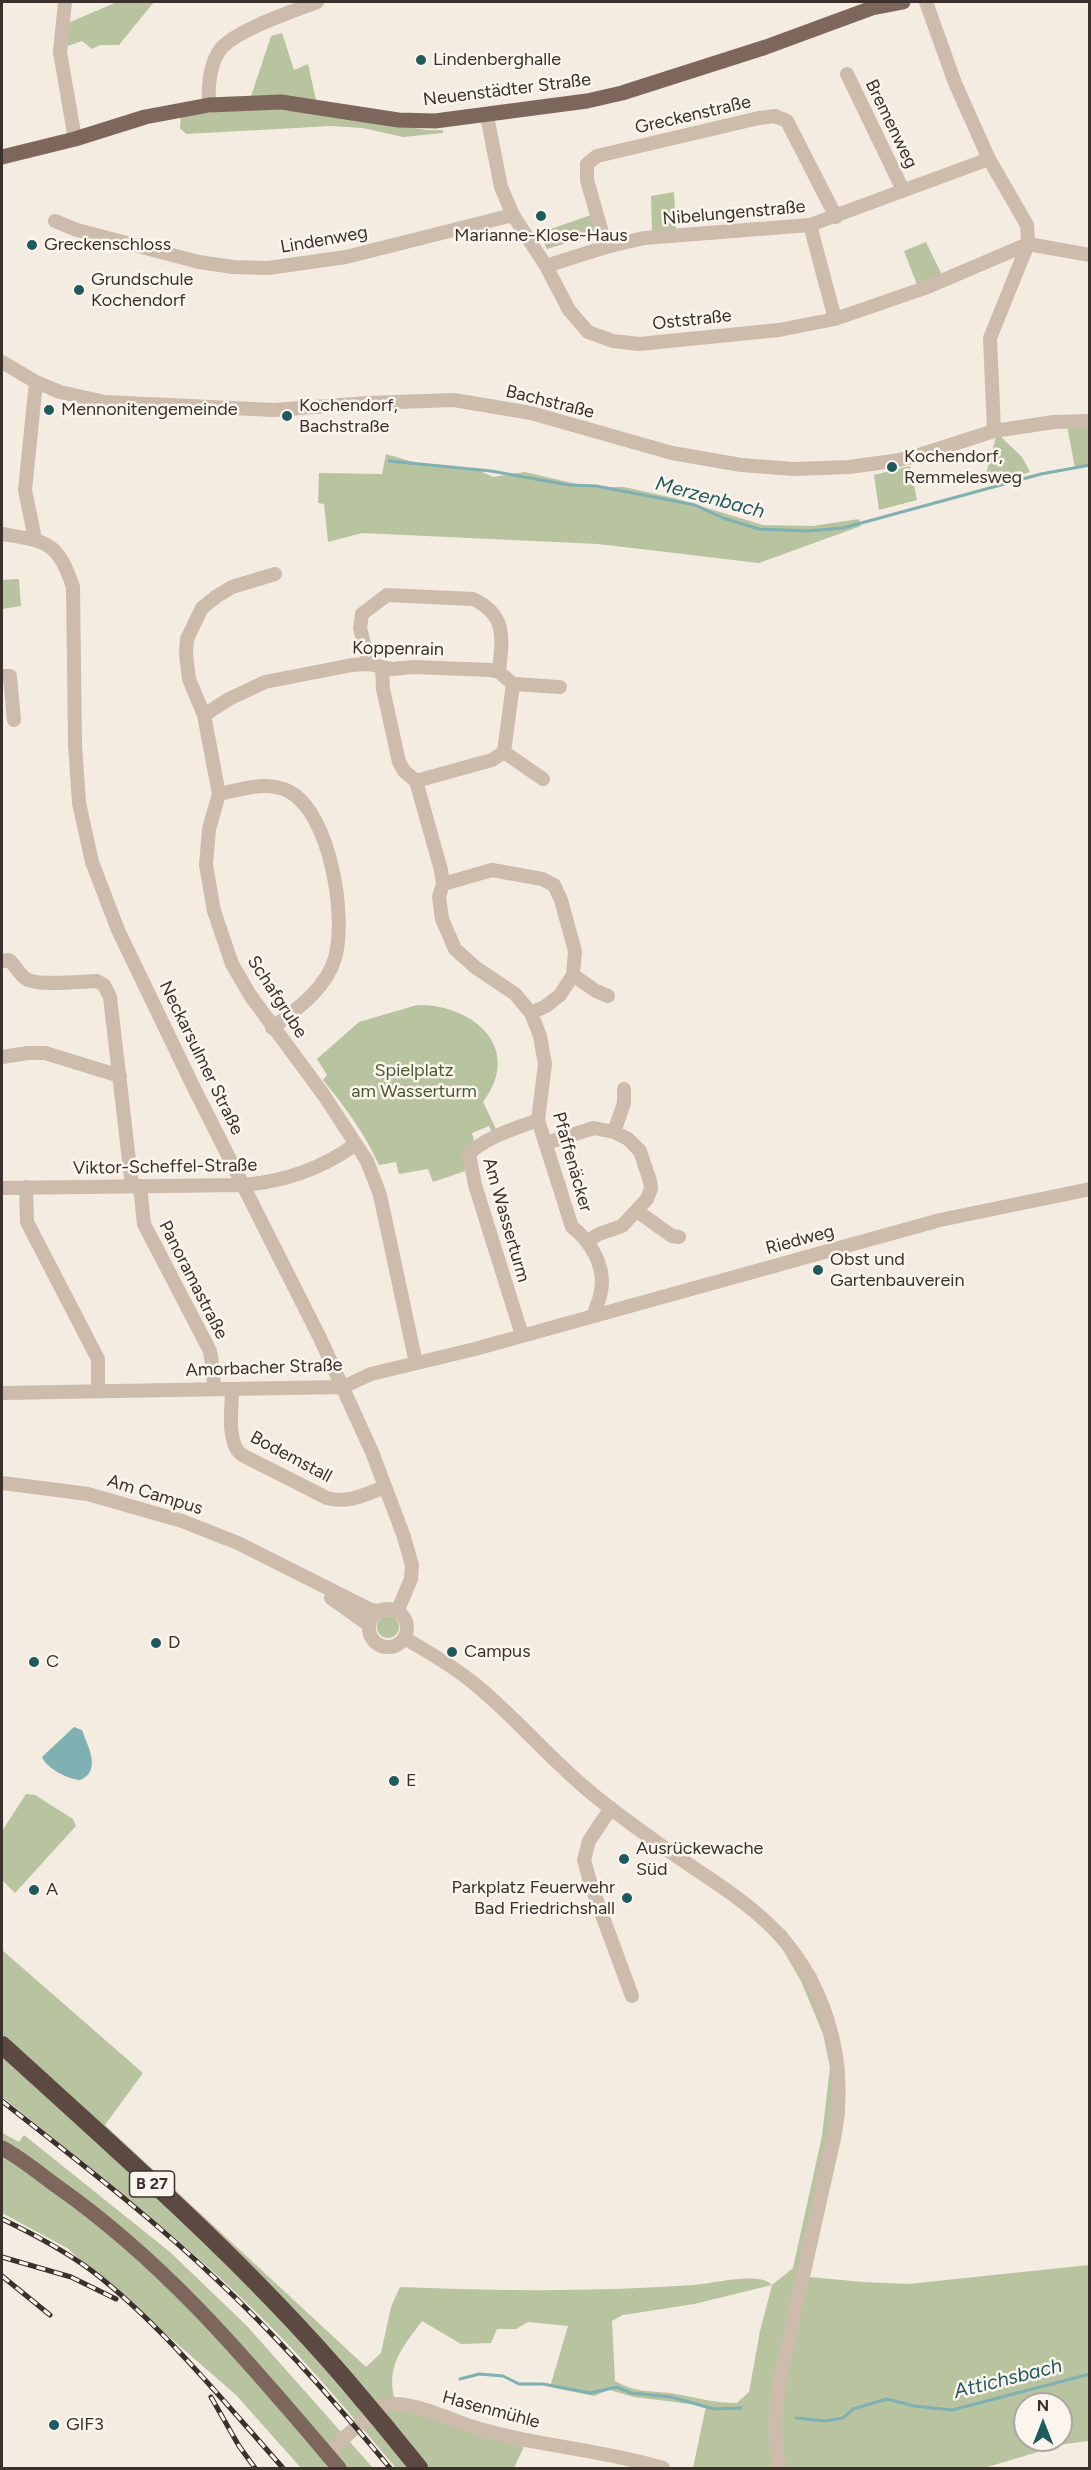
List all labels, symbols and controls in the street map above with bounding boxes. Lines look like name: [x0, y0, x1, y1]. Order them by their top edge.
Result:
place label: Lindenberghalle: [433, 49, 561, 71]
marker: Lindenberghalle: [414, 53, 428, 67]
street label: Neuenstädter Straße: [422, 69, 592, 111]
street label: Bremenweg: [860, 76, 922, 172]
street label: Greckenstraße: [633, 91, 753, 139]
street label: Nibelungenstraße: [662, 196, 806, 230]
marker: Marianne-Klose-Haus: [534, 209, 548, 223]
street label: Lindenweg: [279, 222, 369, 258]
place label: Marianne-Klose-Haus: [454, 225, 628, 247]
place label: Greckenschloss: [44, 234, 171, 256]
marker: Greckenschloss: [25, 238, 39, 252]
place label: Grundschule Kochendorf: [91, 269, 193, 312]
marker: Grundschule Kochendorf: [72, 283, 86, 297]
street label: Oststraße: [651, 305, 733, 335]
street label: Bachstraße: [504, 381, 596, 423]
place label: Kochendorf, Bachstraße: [299, 395, 398, 438]
place label: Mennonitengemeinde: [61, 399, 238, 421]
marker: Mennonitengemeinde: [42, 403, 56, 417]
marker: Kochendorf, Bachstraße: [280, 409, 294, 423]
place label: Kochendorf, Remmelesweg: [904, 446, 1022, 488]
marker: Kochendorf, Remmelesweg: [885, 460, 899, 474]
water label: Merzenbach: [653, 472, 767, 524]
street label: Koppenrain: [352, 637, 444, 661]
street label: Schafgrube: [242, 952, 312, 1042]
street label: Neckarsulmer Straße: [154, 978, 248, 1138]
park label: Spielplatz am Wasserturm: [351, 1060, 477, 1102]
street label: Pfaffenäcker: [547, 1110, 597, 1214]
street label: Viktor-Scheffel-Straße: [73, 1155, 257, 1179]
street label: Am Wasserturm: [478, 1155, 534, 1285]
street label: Panoramastraße: [154, 1217, 232, 1343]
street label: Riedweg: [763, 1220, 837, 1260]
place label: Obst und Gartenbauverein: [830, 1249, 964, 1292]
marker: Obst und Gartenbauverein: [811, 1263, 825, 1277]
street label: Amorbacher Straße: [185, 1354, 343, 1382]
street label: Bodemstall: [246, 1426, 336, 1488]
street label: Am Campus: [105, 1470, 205, 1520]
place label: D: [168, 1632, 180, 1654]
marker: D: [149, 1636, 163, 1650]
place label: Campus: [464, 1641, 531, 1663]
marker: Campus: [445, 1645, 459, 1659]
place label: C: [46, 1651, 59, 1673]
marker: C: [27, 1655, 41, 1669]
place label: E: [406, 1770, 417, 1792]
marker: E: [387, 1774, 401, 1788]
place label: Ausrückewache Süd: [636, 1838, 763, 1880]
marker: Ausrückewache Süd: [617, 1852, 631, 1866]
place label: Parkplatz Feuerwehr Bad Friedrichshall: [452, 1877, 615, 1920]
place label: A: [46, 1879, 58, 1901]
marker: A: [27, 1883, 41, 1897]
marker: Parkplatz Feuerwehr Bad Friedrichshall: [620, 1891, 634, 1905]
road number: B 27: [130, 2171, 174, 2197]
water label: Attichsbach: [951, 2354, 1065, 2404]
street label: Hasenmühle: [440, 2387, 542, 2433]
north arrow: [1013, 2392, 1073, 2452]
text: N: [1037, 2396, 1049, 2415]
place label: GIF3: [66, 2414, 104, 2436]
marker: GIF3: [47, 2418, 61, 2432]

